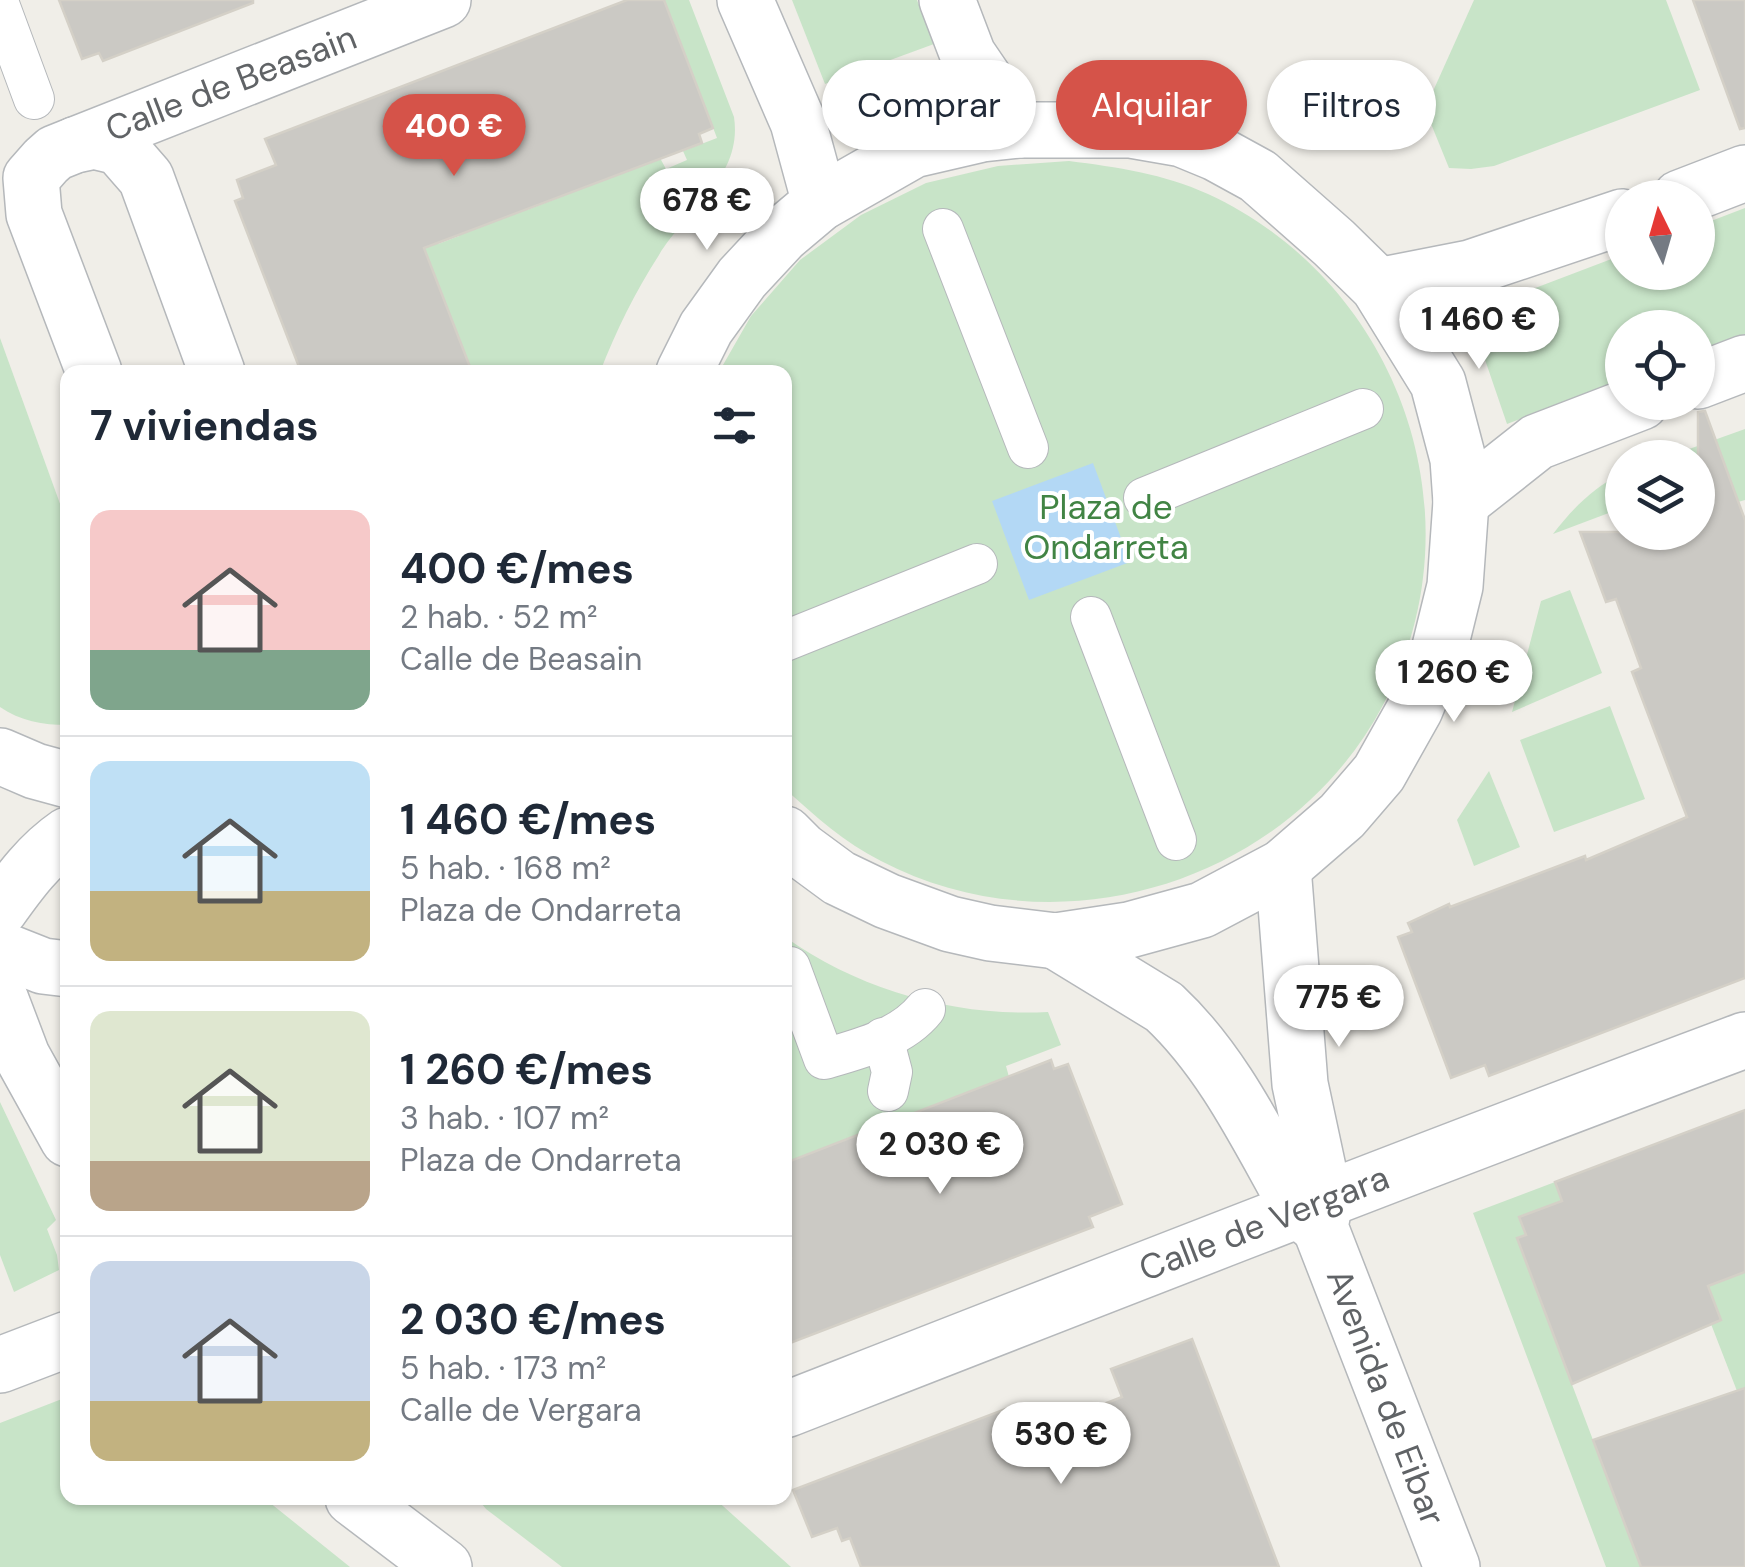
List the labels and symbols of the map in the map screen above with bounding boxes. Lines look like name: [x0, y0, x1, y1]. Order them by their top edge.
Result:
street label: Calle de Beasain: [99, 14, 363, 152]
pin: 400 €: [384, 94, 524, 179]
pin: 678 €: [637, 168, 777, 253]
north arrow: [1605, 180, 1715, 290]
pin: 1 460 €: [1387, 287, 1571, 372]
park label: Plaza de Ondarreta: [1023, 484, 1189, 570]
pin: 1 260 €: [1362, 640, 1546, 725]
pin: 775 €: [1269, 965, 1409, 1050]
pin: 2 030 €: [848, 1112, 1032, 1197]
street label: Calle de Vergara: [1132, 1154, 1396, 1292]
street label: Avenida de Eibar: [1316, 1262, 1456, 1532]
pin: 530 €: [991, 1402, 1131, 1487]

